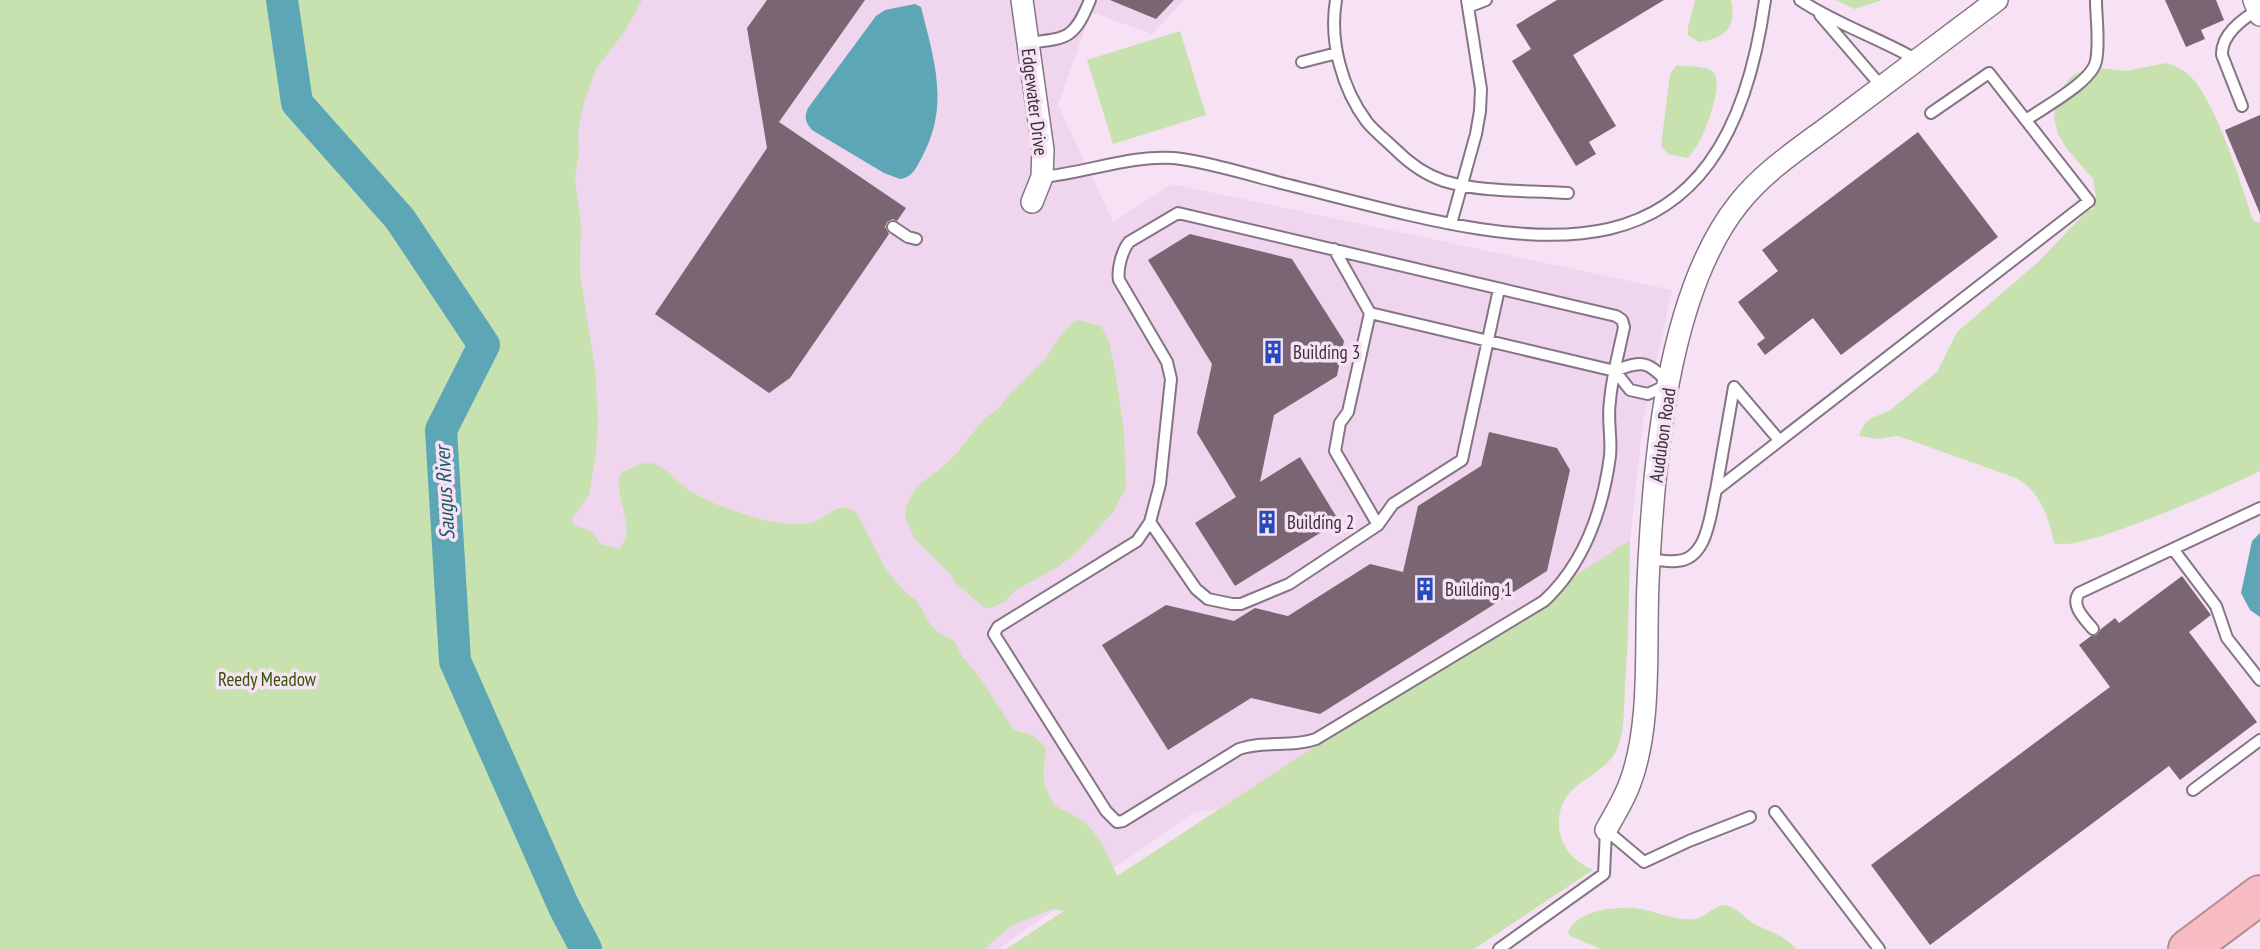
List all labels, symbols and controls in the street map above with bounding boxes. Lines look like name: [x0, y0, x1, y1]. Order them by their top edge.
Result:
street label: Edgewater Drive: [1017, 47, 1053, 157]
building icon: Building 3: [1259, 338, 1287, 366]
place label: Building 3: [1293, 340, 1360, 364]
street label: Audubon Road: [1644, 386, 1680, 484]
water label: Saugus River: [428, 442, 460, 540]
building icon: Building 2: [1253, 508, 1281, 536]
place label: Building 2: [1287, 510, 1354, 534]
building icon: Building 1: [1411, 575, 1439, 603]
place label: Building 1: [1445, 577, 1512, 601]
park label: Reedy Meadow: [218, 667, 317, 691]

